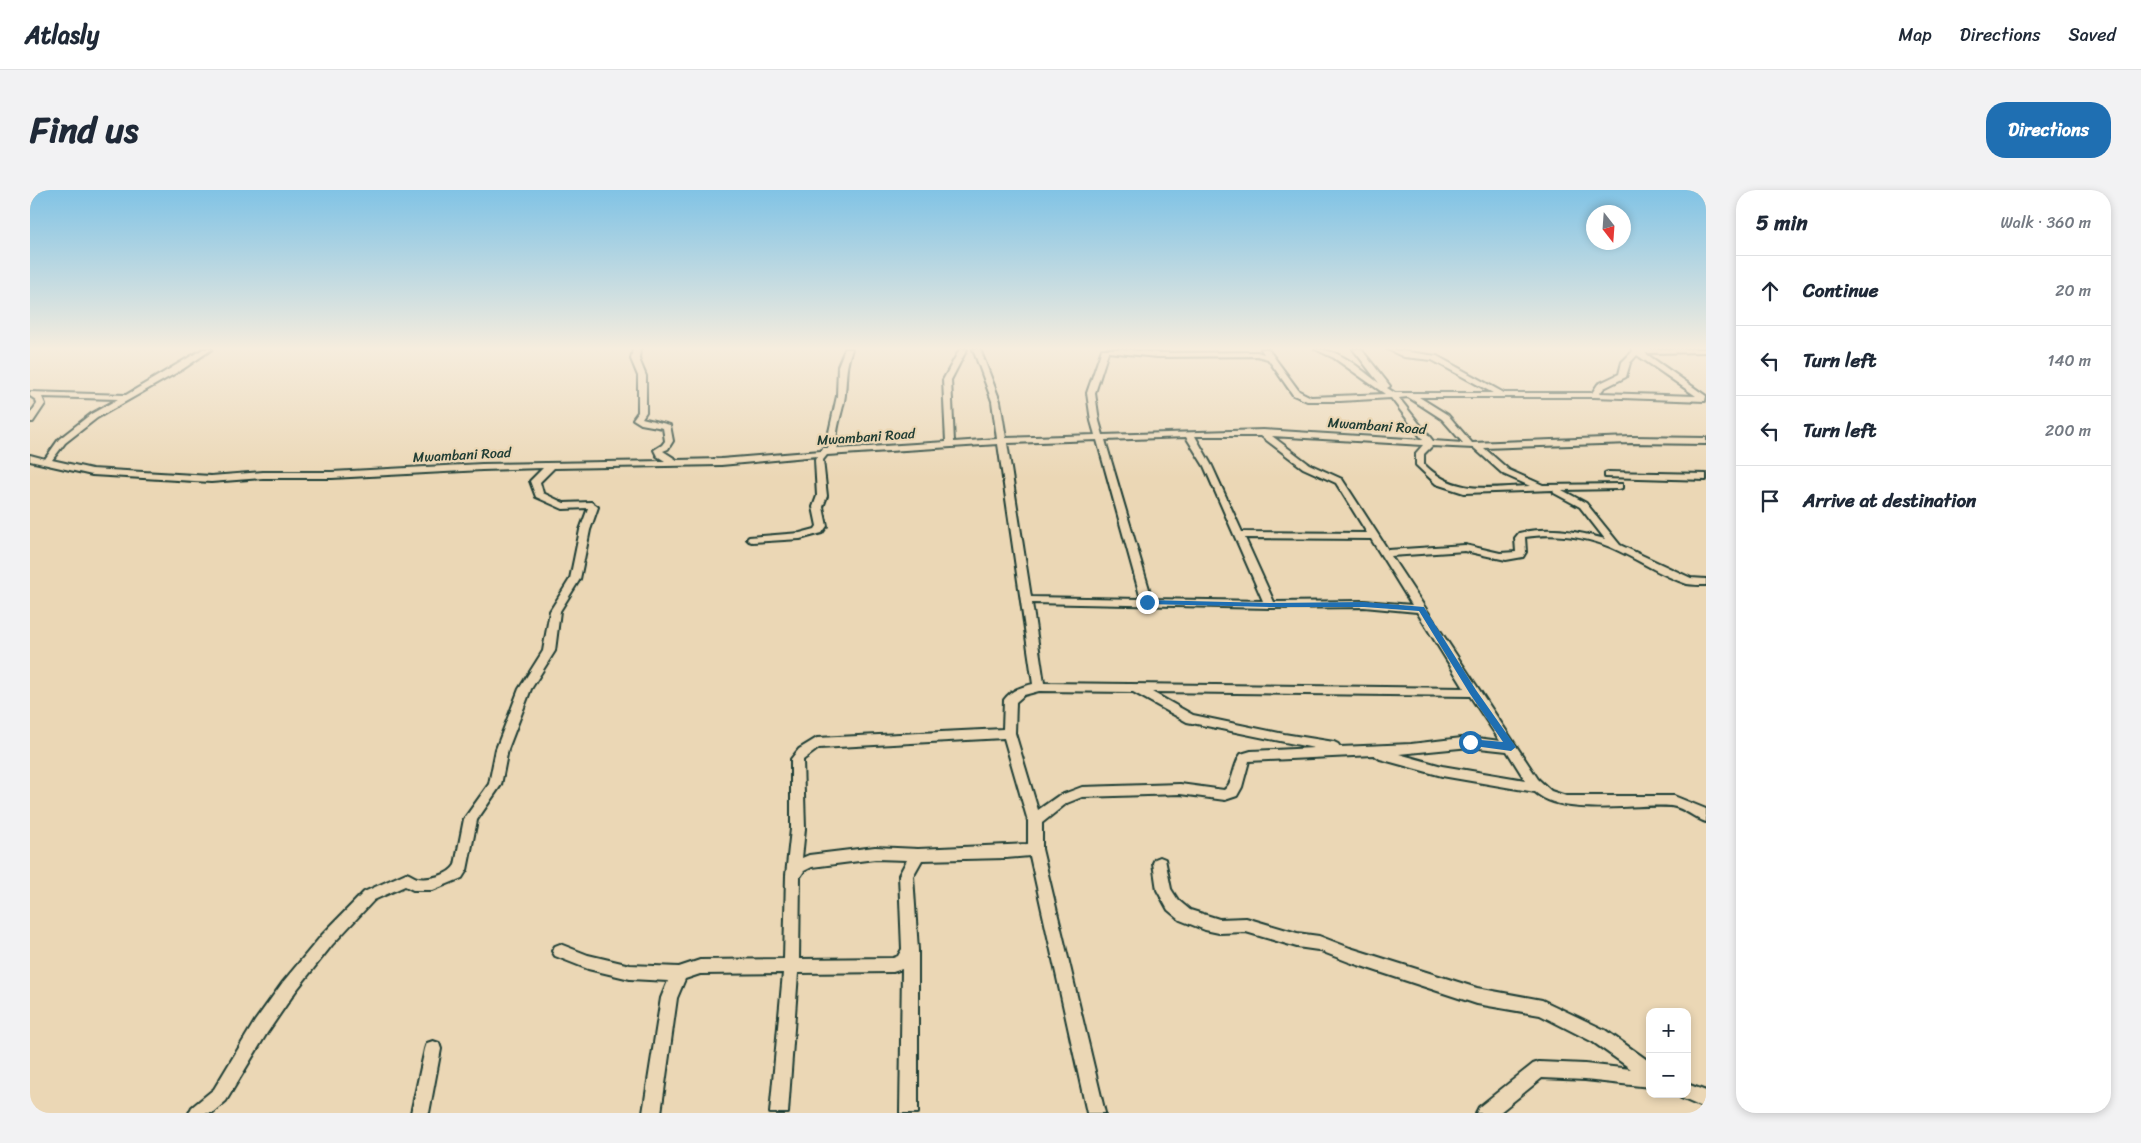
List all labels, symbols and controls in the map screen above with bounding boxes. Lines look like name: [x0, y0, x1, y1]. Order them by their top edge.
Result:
text: Atlasly: [25, 14, 99, 56]
text: Map: [1899, 19, 1932, 51]
text: Directions: [1960, 19, 2041, 51]
text: Saved: [2069, 19, 2116, 51]
text: Find us: [30, 99, 138, 161]
button: Directions: [1986, 102, 2111, 158]
text: 5 min: [1756, 204, 1808, 242]
north arrow: [1586, 205, 1631, 250]
text: Walk · 360 m: [2001, 208, 2091, 237]
text: Continue: [1803, 274, 1879, 307]
text: 20 m: [2055, 276, 2091, 305]
icon: ahead: [1756, 277, 1784, 305]
text: Turn left: [1803, 344, 1876, 377]
text: 140 m: [2048, 346, 2091, 375]
icon: left: [1756, 347, 1784, 375]
street label: Mwambani Road: [1327, 410, 1429, 442]
text: Turn left: [1803, 414, 1876, 447]
text: 200 m: [2045, 416, 2091, 445]
icon: left: [1756, 417, 1784, 445]
street label: Mwambani Road: [816, 421, 918, 453]
street label: Mwambani Road: [412, 440, 513, 470]
text: Arrive at destination: [1803, 484, 1976, 517]
icon: arrive: [1756, 487, 1784, 515]
route end: [1136, 591, 1159, 614]
route start: [1459, 731, 1482, 754]
map controls: [1646, 1008, 1691, 1098]
button: +: [1646, 1008, 1691, 1053]
button: −: [1646, 1053, 1691, 1098]

